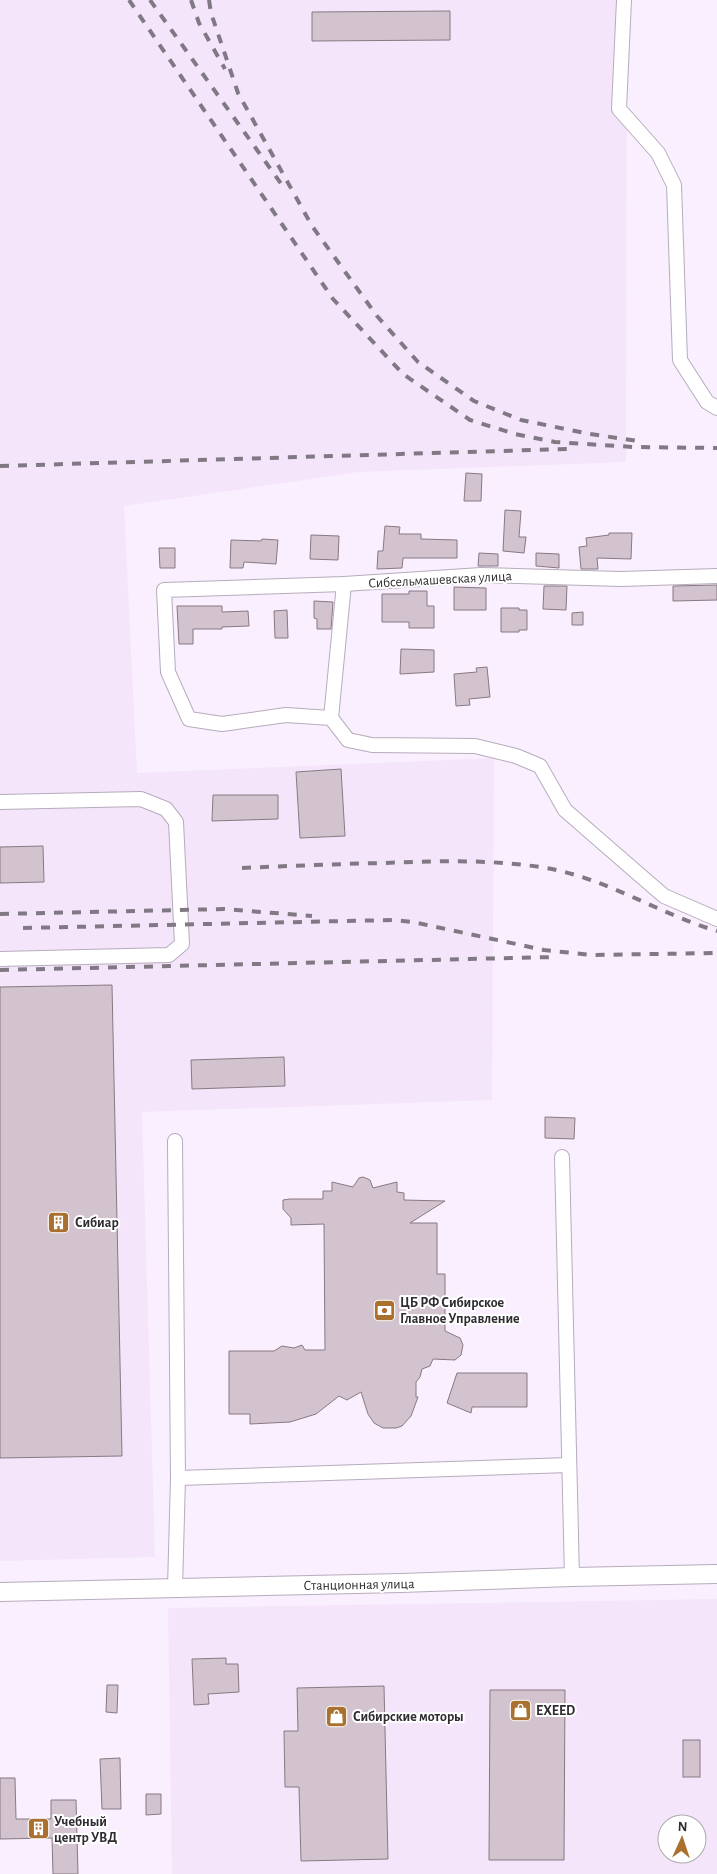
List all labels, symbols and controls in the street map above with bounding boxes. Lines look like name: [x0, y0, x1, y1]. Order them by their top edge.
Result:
street label: Сибсельмашевская улица: [368, 569, 513, 591]
building icon: Сибиар: [47, 1210, 71, 1234]
place label: Сибиар: [75, 1216, 119, 1230]
place label: ЦБ РФ Сибирское Главное Управление: [400, 1296, 520, 1326]
bank icon: ЦБ РФ Сибирское Главное Управление: [372, 1298, 396, 1322]
street label: Станционная улица: [303, 1577, 415, 1593]
shop icon: EXEED: [508, 1698, 532, 1722]
shop icon: Сибирские моторы: [325, 1704, 349, 1728]
place label: EXEED: [536, 1704, 575, 1718]
place label: Сибирские моторы: [353, 1710, 464, 1724]
north arrow: [657, 1814, 707, 1864]
place label: Учебный центр УВД: [54, 1815, 117, 1845]
building icon: Учебный центр УВД: [26, 1817, 50, 1841]
text: N: [677, 1820, 688, 1834]

